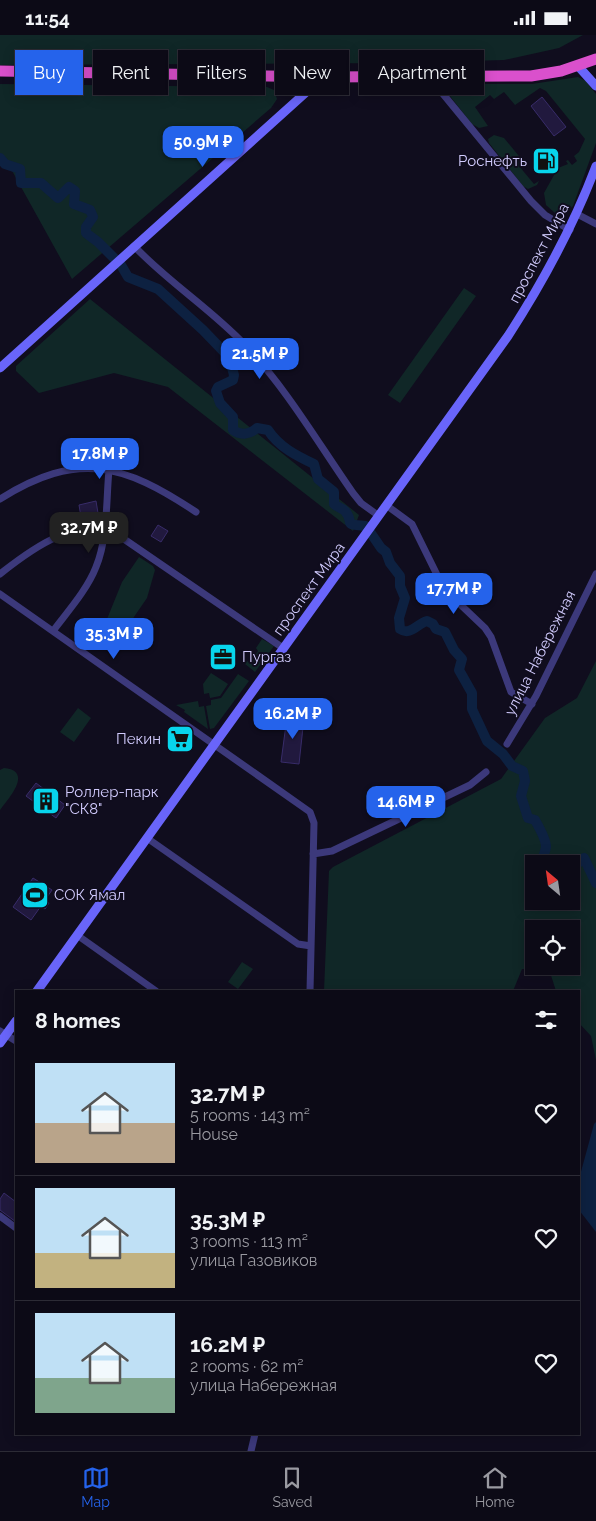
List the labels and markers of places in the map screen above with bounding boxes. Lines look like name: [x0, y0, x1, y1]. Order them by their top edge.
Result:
pin: 50.9M ₽: [157, 125, 249, 168]
fuel station icon: Роснефть: [531, 146, 561, 176]
place label: Роснефть: [458, 152, 527, 170]
pin: 21.5M ₽: [214, 337, 306, 380]
pin: 17.8M ₽: [54, 437, 146, 480]
pin: 32.7M ₽: [43, 511, 135, 554]
pin: 17.7M ₽: [408, 573, 500, 615]
pin: 35.3M ₽: [68, 617, 160, 660]
office icon: Пургаз: [208, 642, 238, 672]
place label: Пургаз: [242, 648, 291, 666]
pin: 16.2M ₽: [247, 697, 339, 740]
supermarket icon: Пекин: [165, 724, 195, 754]
place label: Пекин: [116, 730, 161, 748]
place label: Роллер-парк "СК8": [65, 783, 159, 818]
pin: 14.6M ₽: [360, 785, 452, 828]
building icon: Роллер-парк "СК8": [31, 786, 61, 816]
sports icon: СОК Ямал: [20, 880, 50, 910]
place label: СОК Ямал: [54, 886, 125, 904]

